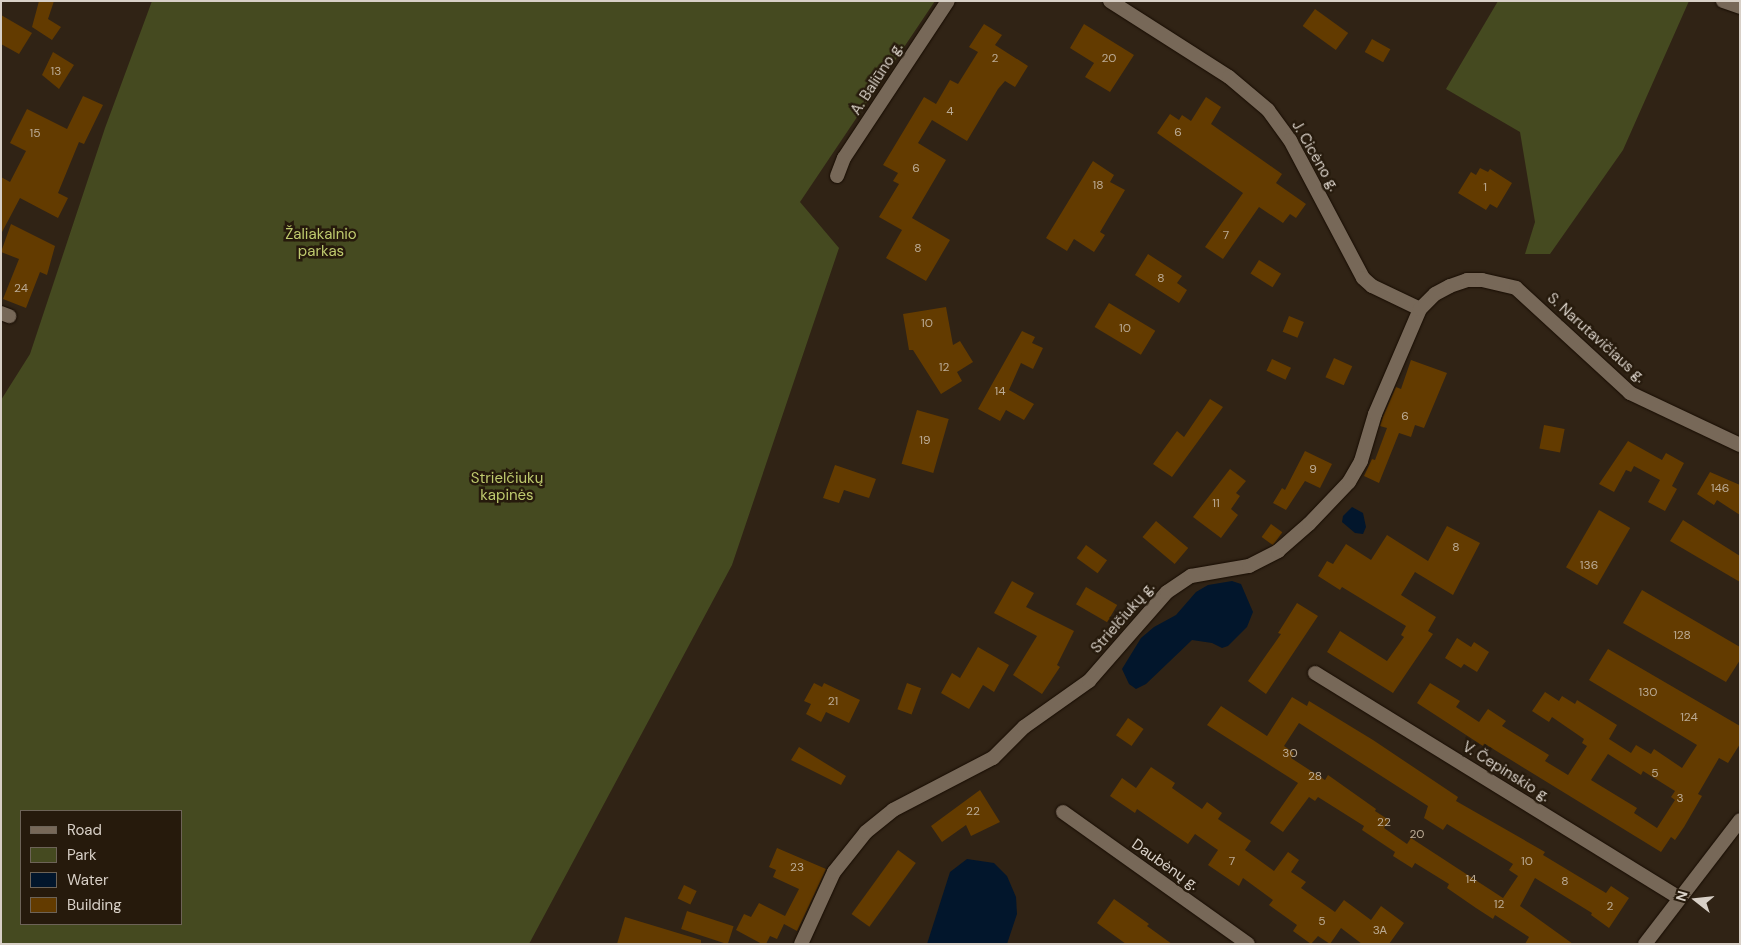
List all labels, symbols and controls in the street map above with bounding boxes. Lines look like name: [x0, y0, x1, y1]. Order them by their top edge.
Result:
street label: A. Baliūno g.: [847, 40, 907, 118]
house number: 2: [992, 52, 998, 66]
house number: 20: [1102, 52, 1116, 66]
house number: 13: [51, 65, 61, 79]
house number: 4: [946, 105, 954, 119]
street label: J. Cicėno g.: [1288, 118, 1342, 194]
house number: 6: [1174, 126, 1182, 140]
house number: 15: [29, 127, 41, 141]
house number: 6: [912, 162, 920, 176]
house number: 18: [1092, 179, 1104, 193]
house number: 1: [1483, 181, 1487, 195]
park label: Žaliakalnio parkas: [285, 225, 357, 260]
house number: 7: [1223, 229, 1229, 243]
house number: 8: [914, 242, 922, 256]
house number: 8: [1157, 272, 1165, 286]
house number: 24: [14, 282, 28, 296]
street label: S. Narutavičiaus g.: [1543, 289, 1649, 387]
house number: 10: [921, 317, 933, 331]
house number: 10: [1119, 322, 1131, 336]
house number: 12: [939, 361, 949, 375]
house number: 14: [994, 385, 1006, 399]
house number: 6: [1401, 410, 1409, 424]
house number: 19: [919, 434, 931, 448]
house number: 9: [1309, 463, 1317, 477]
park label: Strielčiukų kapinės: [471, 469, 543, 504]
house number: 146: [1711, 482, 1729, 496]
house number: 11: [1212, 497, 1220, 511]
house number: 8: [1452, 541, 1460, 555]
house number: 136: [1580, 559, 1598, 573]
street label: Strielčiukų g.: [1087, 579, 1159, 657]
house number: 128: [1673, 629, 1691, 643]
house number: 130: [1638, 686, 1658, 700]
house number: 21: [828, 695, 838, 709]
house number: 124: [1680, 711, 1698, 725]
street label: V. Čepinskio g.: [1459, 738, 1553, 806]
house number: 30: [1282, 747, 1298, 761]
house number: 5: [1651, 767, 1659, 781]
house number: 28: [1308, 770, 1322, 784]
house number: 3: [1676, 792, 1684, 806]
house number: 22: [966, 805, 980, 819]
legend: [20, 810, 182, 925]
house number: 22: [1377, 816, 1391, 830]
text: Road: [67, 820, 102, 840]
house number: 20: [1410, 828, 1424, 842]
street label: Daubėnų g.: [1128, 835, 1202, 895]
text: Park: [67, 845, 97, 865]
house number: 7: [1229, 855, 1235, 869]
house number: 10: [1521, 855, 1533, 869]
house number: 23: [790, 861, 804, 875]
text: Water: [67, 870, 108, 890]
house number: 14: [1465, 873, 1477, 887]
house number: 8: [1561, 875, 1569, 889]
north arrow: [1671, 875, 1721, 925]
text: N: [1672, 888, 1692, 903]
text: Building: [67, 895, 122, 915]
house number: 12: [1494, 898, 1504, 912]
house number: 2: [1607, 900, 1613, 914]
house number: 5: [1318, 915, 1326, 929]
house number: 3A: [1373, 924, 1387, 938]

